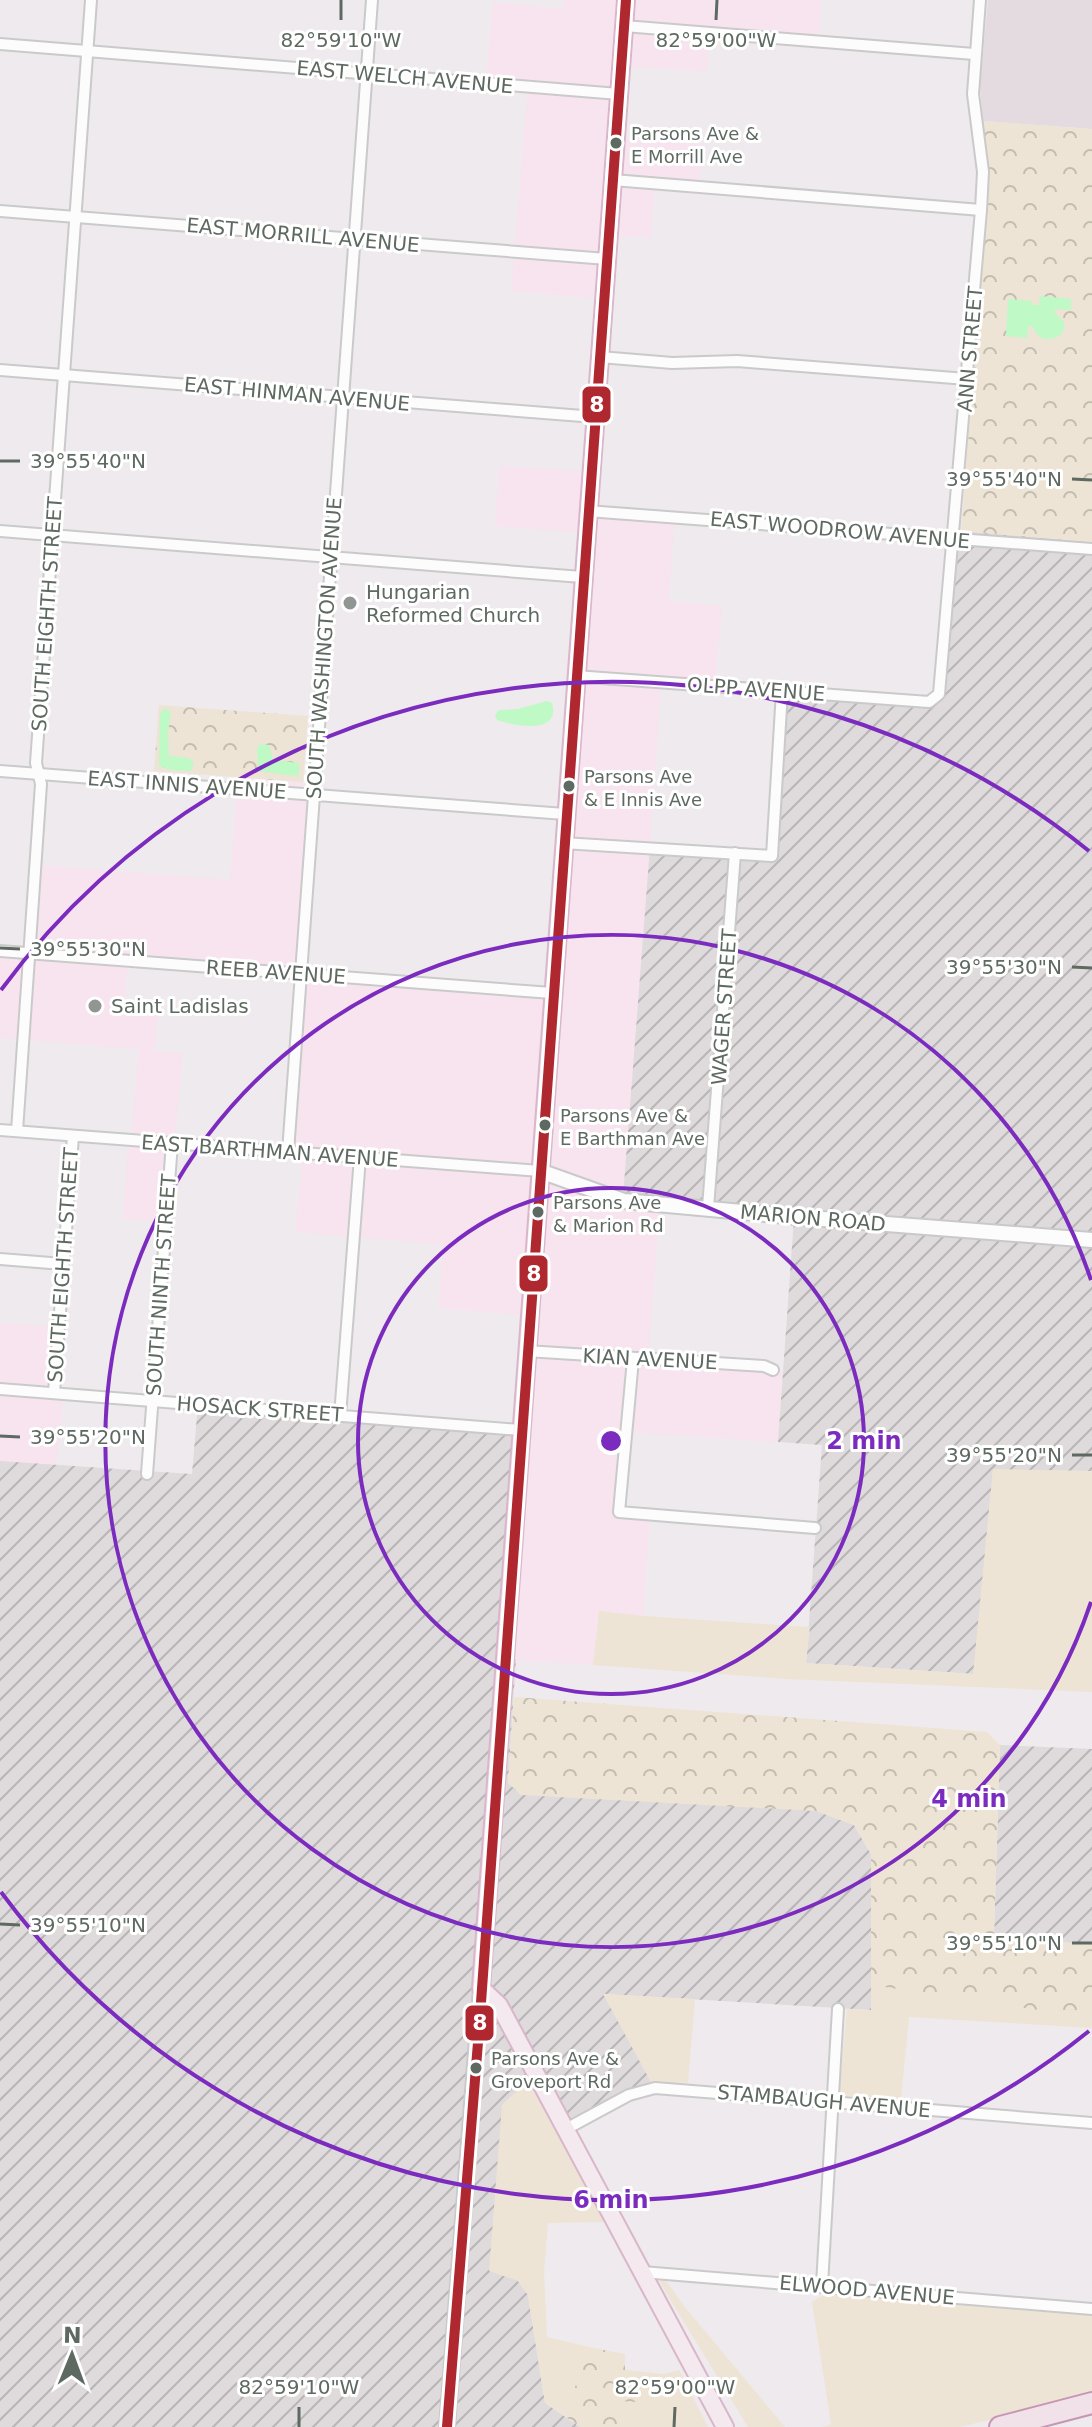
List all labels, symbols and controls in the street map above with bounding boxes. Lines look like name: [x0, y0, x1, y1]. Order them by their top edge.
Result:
text: 82°59'10"W: [281, 28, 402, 52]
text: 82°59'00"W: [656, 28, 777, 52]
street label: EAST WELCH AVENUE: [296, 56, 514, 98]
place label: Parsons Ave & E Morrill Ave: [631, 123, 759, 167]
marker: Parsons Ave & E Morrill Ave: [608, 135, 624, 151]
street label: EAST MORRILL AVENUE: [185, 213, 421, 257]
street label: ANN STREET: [953, 284, 988, 413]
street label: EAST HINMAN AVENUE: [183, 372, 411, 416]
line badge: 8: [581, 385, 612, 424]
text: 8: [589, 392, 605, 417]
text: 39°55'40"N: [30, 449, 146, 473]
text: 39°55'40"N: [946, 467, 1062, 491]
street label: SOUTH EIGHTH STREET: [27, 495, 67, 732]
street label: SOUTH WASHINGTON AVENUE: [301, 496, 347, 800]
street label: EAST WOODROW AVENUE: [709, 507, 971, 553]
place label: Hungarian Reformed Church: [366, 580, 540, 627]
marker: Hungarian Reformed Church: [341, 594, 359, 612]
street label: OLPP AVENUE: [686, 672, 826, 706]
street label: EAST INNIS AVENUE: [87, 766, 287, 804]
place label: Parsons Ave & E Innis Ave: [584, 766, 702, 810]
marker: Parsons Ave & E Innis Ave: [561, 778, 577, 794]
street label: WAGER STREET: [707, 927, 741, 1086]
text: 39°55'30"N: [30, 937, 146, 961]
street label: REEB AVENUE: [205, 955, 347, 989]
text: 39°55'30"N: [946, 955, 1062, 979]
place label: Saint Ladislas: [111, 994, 249, 1018]
marker: Saint Ladislas: [86, 997, 104, 1015]
place label: Parsons Ave & E Barthman Ave: [560, 1105, 705, 1149]
marker: Parsons Ave & E Barthman Ave: [537, 1117, 553, 1133]
street label: EAST BARTHMAN AVENUE: [141, 1130, 399, 1172]
street label: SOUTH EIGHTH STREET: [43, 1146, 83, 1383]
street label: SOUTH NINTH STREET: [141, 1172, 181, 1397]
place label: Parsons Ave & Marion Rd: [553, 1192, 664, 1236]
street label: MARION ROAD: [739, 1200, 887, 1236]
marker: Parsons Ave & Marion Rd: [530, 1204, 546, 1220]
line badge: 8: [518, 1254, 549, 1293]
text: 8: [526, 1261, 542, 1286]
street label: KIAN AVENUE: [582, 1343, 718, 1375]
street label: HOSACK STREET: [176, 1391, 345, 1427]
text: 39°55'20"N: [30, 1425, 146, 1449]
centre of rings: [597, 1427, 625, 1455]
text: 2 min: [826, 1427, 902, 1455]
text: 39°55'20"N: [946, 1443, 1062, 1467]
text: 4 min: [931, 1785, 1007, 1813]
text: 39°55'10"N: [30, 1913, 146, 1937]
text: 39°55'10"N: [946, 1931, 1062, 1955]
line badge: 8: [464, 2004, 495, 2042]
text: 8: [472, 2010, 488, 2035]
place label: Parsons Ave & Groveport Rd: [491, 2048, 619, 2092]
marker: Parsons Ave & Groveport Rd: [468, 2060, 484, 2076]
street label: STAMBAUGH AVENUE: [716, 2080, 932, 2122]
text: 6 min: [573, 2186, 649, 2214]
street label: ELWOOD AVENUE: [778, 2270, 956, 2310]
north arrow: [32, 2315, 112, 2395]
text: N: [63, 2323, 82, 2348]
text: 82°59'10"W: [239, 2375, 360, 2399]
text: 82°59'00"W: [615, 2375, 736, 2399]

